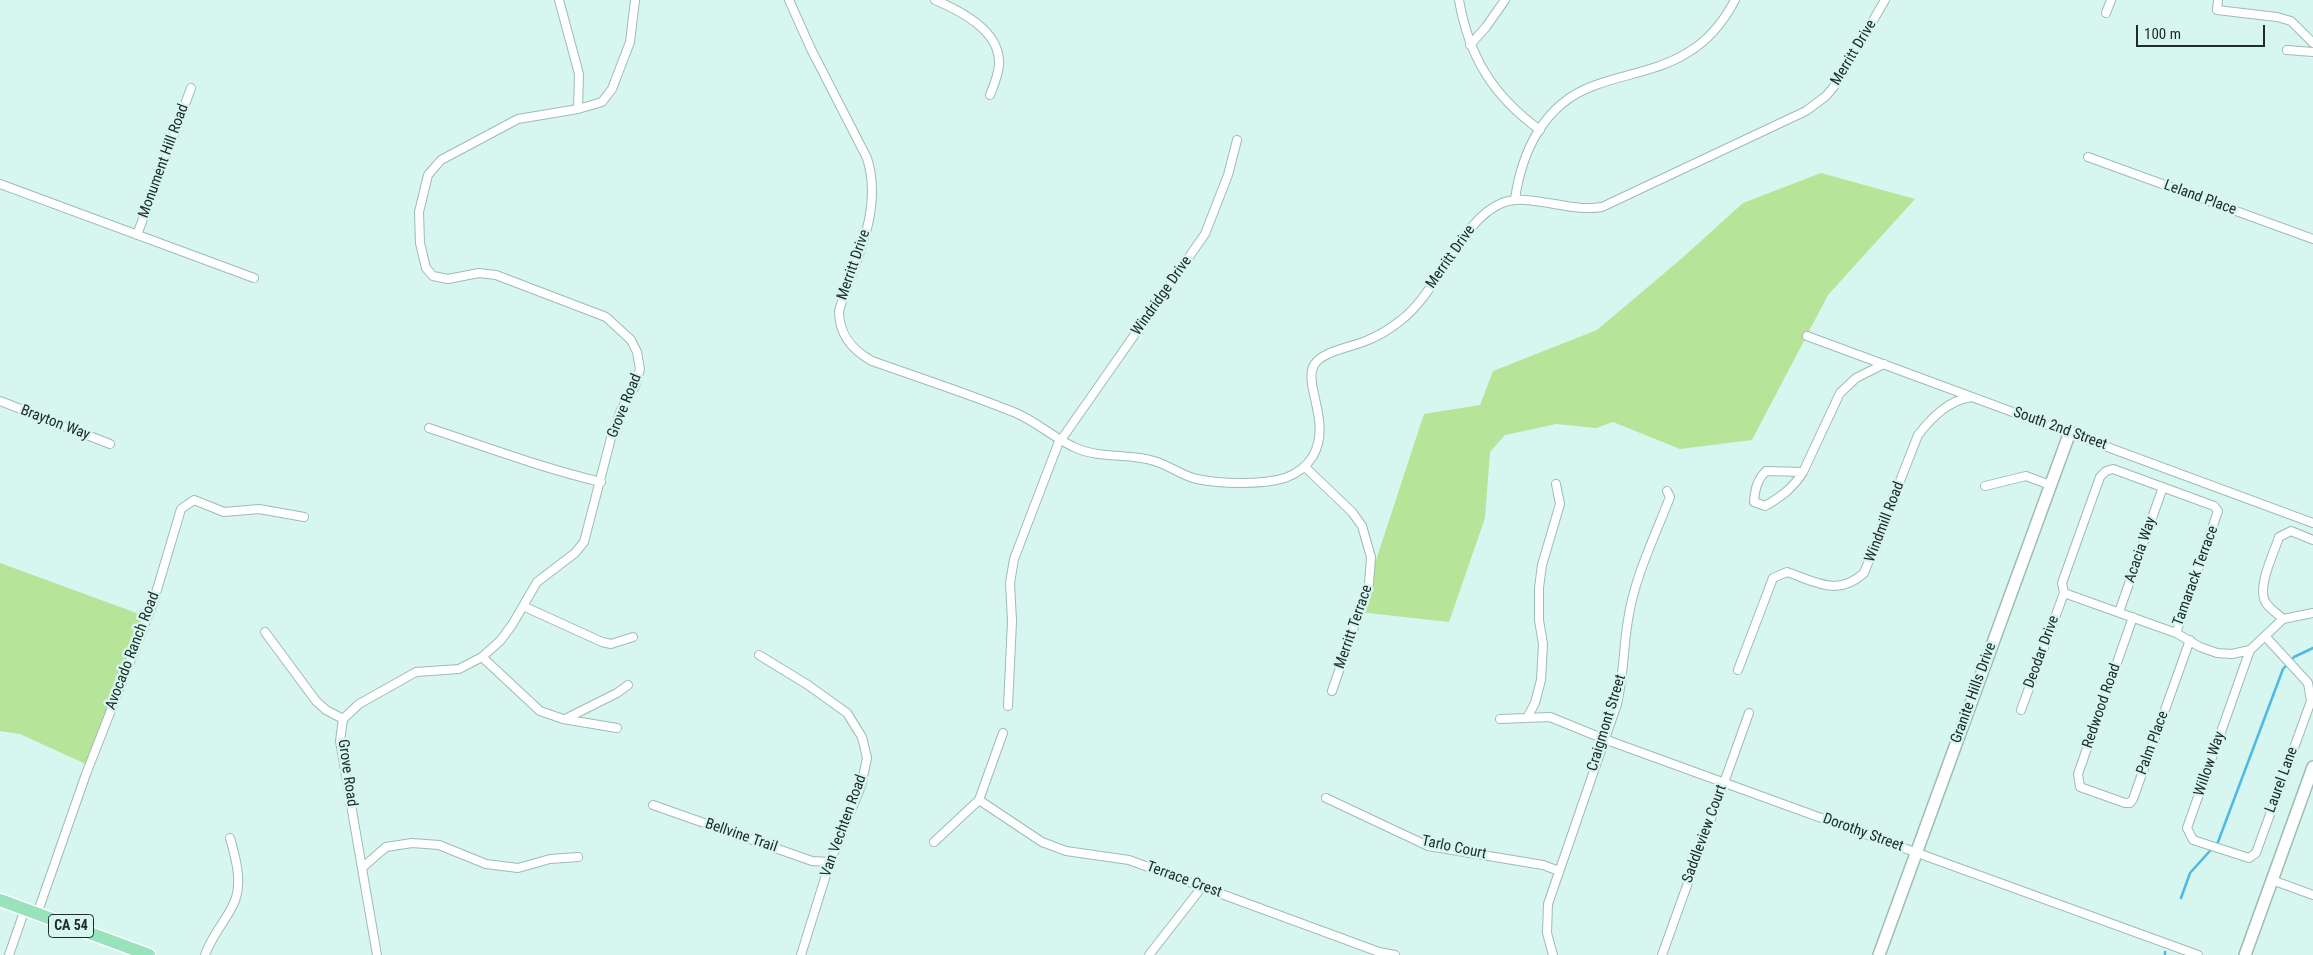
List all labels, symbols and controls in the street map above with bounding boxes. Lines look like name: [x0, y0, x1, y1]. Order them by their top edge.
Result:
scale bar: [2138, 15, 2267, 47]
street label: Merritt Drive: [1827, 17, 1881, 89]
text: 100 m: [2144, 25, 2181, 43]
street label: Monument Hill Road: [135, 102, 193, 220]
street label: Leland Place: [2161, 177, 2239, 219]
street label: Merritt Drive: [1423, 222, 1479, 292]
street label: Merritt Drive: [834, 227, 874, 303]
street label: Windridge Drive: [1128, 253, 1196, 339]
street label: Grove Road: [604, 371, 646, 441]
street label: Brayton Way: [18, 402, 92, 444]
street label: South 2nd Street: [2011, 404, 2109, 454]
street label: Windmill Road: [1861, 479, 1909, 565]
street label: Acacia Way: [2121, 515, 2161, 585]
street label: Tamarack Terrace: [2170, 523, 2222, 629]
street label: Merritt Terrace: [1331, 583, 1377, 671]
street label: Avocado Ranch Road: [102, 590, 164, 712]
street label: Deodar Drive: [2021, 613, 2063, 691]
street label: Granite Hills Drive: [1947, 640, 2001, 746]
street label: Redwood Road: [2079, 661, 2125, 751]
street label: Craigmont Street: [1584, 673, 1630, 773]
street label: Palm Place: [2133, 709, 2173, 777]
street label: Willow Way: [2191, 729, 2229, 799]
street label: Grove Road: [333, 738, 361, 808]
street label: Laurel Lane: [2262, 745, 2302, 815]
street label: Van Vechten Road: [817, 772, 871, 880]
street label: Saddleview Court: [1679, 783, 1731, 885]
street label: Dorothy Street: [1820, 810, 1906, 856]
street label: Bellvine Trail: [702, 815, 780, 857]
street label: Tarlo Court: [1420, 832, 1488, 864]
street label: Terrace Crest: [1144, 858, 1224, 902]
road number: CA 54: [48, 914, 94, 938]

